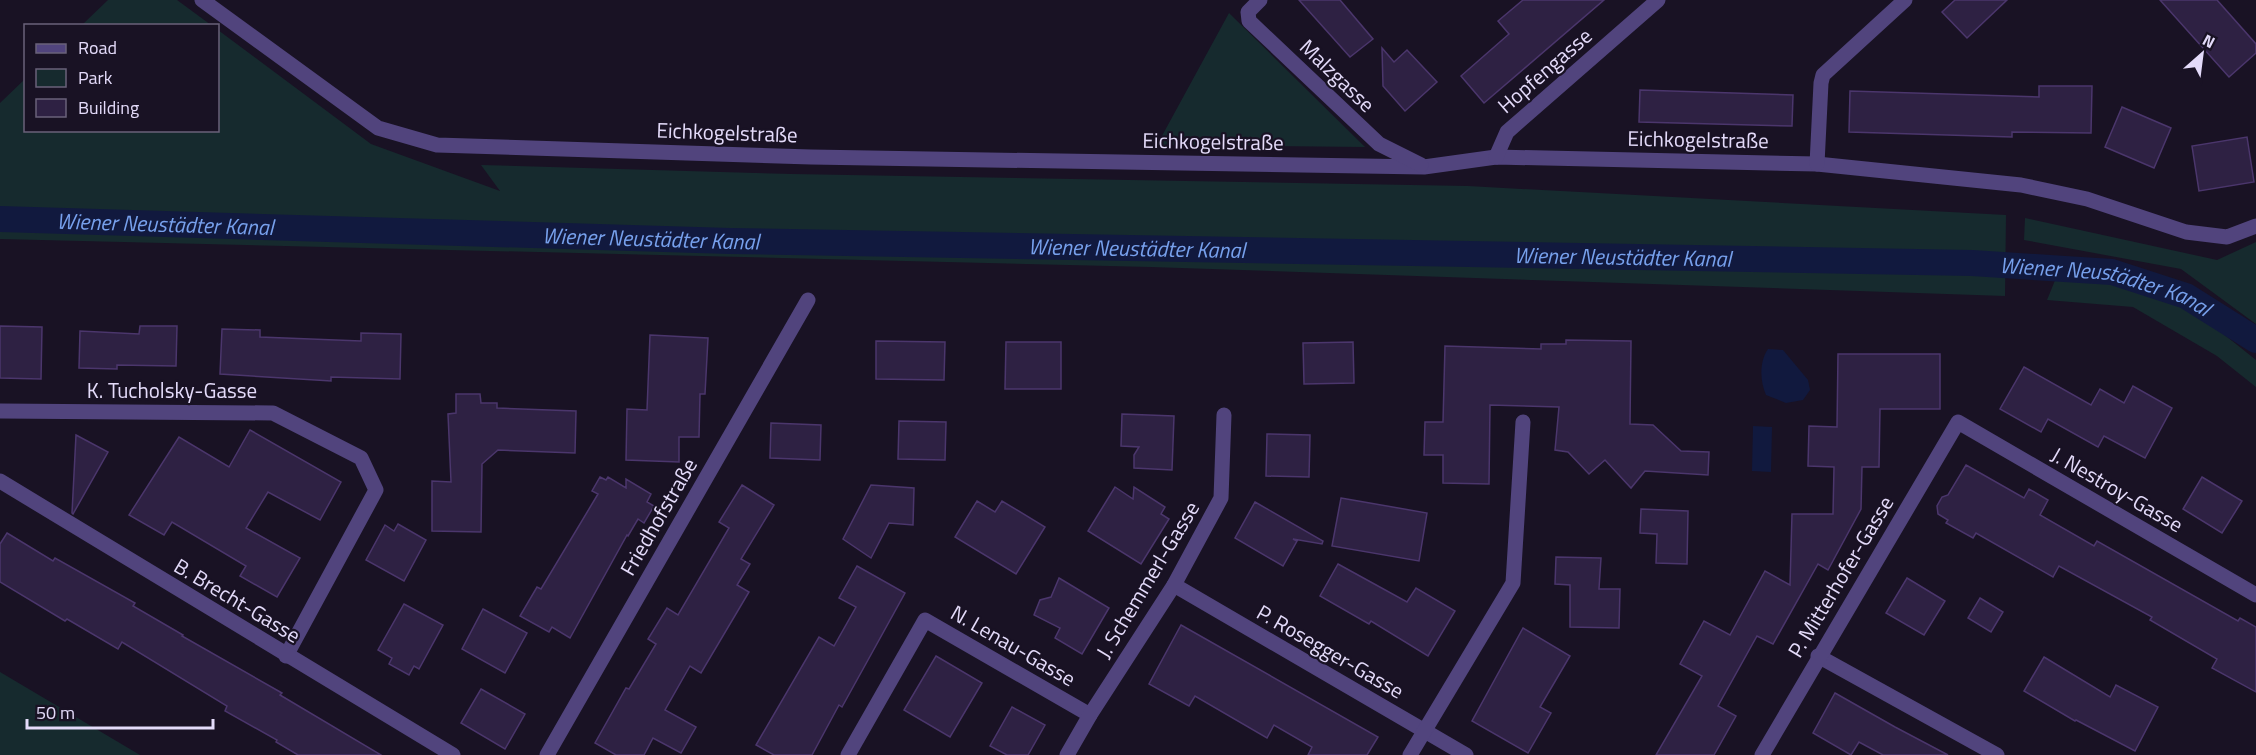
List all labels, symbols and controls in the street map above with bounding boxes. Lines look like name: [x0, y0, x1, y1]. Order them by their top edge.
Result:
street label: Hopfengasse: [1490, 20, 1599, 120]
legend: [24, 24, 219, 132]
north arrow: [2172, 24, 2232, 84]
text: N: [2199, 28, 2220, 54]
street label: Malzgasse: [1293, 31, 1383, 119]
text: Road: [78, 34, 117, 61]
text: Park: [78, 64, 113, 91]
text: Building: [78, 94, 139, 121]
street label: Eichkogelstraße: [656, 114, 798, 150]
street label: Eichkogelstraße: [1627, 122, 1769, 156]
street label: Eichkogelstraße: [1142, 124, 1284, 158]
water label: Wiener Neustädter Kanal: [56, 204, 276, 244]
water label: Wiener Neustädter Kanal: [542, 218, 762, 259]
water label: Wiener Neustädter Kanal: [1028, 229, 1248, 267]
water label: Wiener Neustädter Kanal: [1514, 238, 1734, 276]
water label: Wiener Neustädter Kanal: [1999, 248, 2220, 326]
street label: K. Tucholsky-Gasse: [87, 374, 257, 406]
street label: J. Nestroy-Gasse: [2046, 438, 2189, 540]
street label: Friedhofstraße: [612, 452, 705, 581]
street label: P. Mitterhofer-Gasse: [1779, 490, 1901, 663]
street label: J. Schemmerl-Gasse: [1088, 495, 1207, 664]
street label: B. Brecht-Gasse: [168, 550, 307, 651]
street label: N. Lenau-Gasse: [945, 596, 1082, 694]
street label: P. Rosegger-Gasse: [1251, 596, 1410, 706]
scale bar: [27, 692, 213, 730]
text: 50 m: [36, 699, 75, 726]

